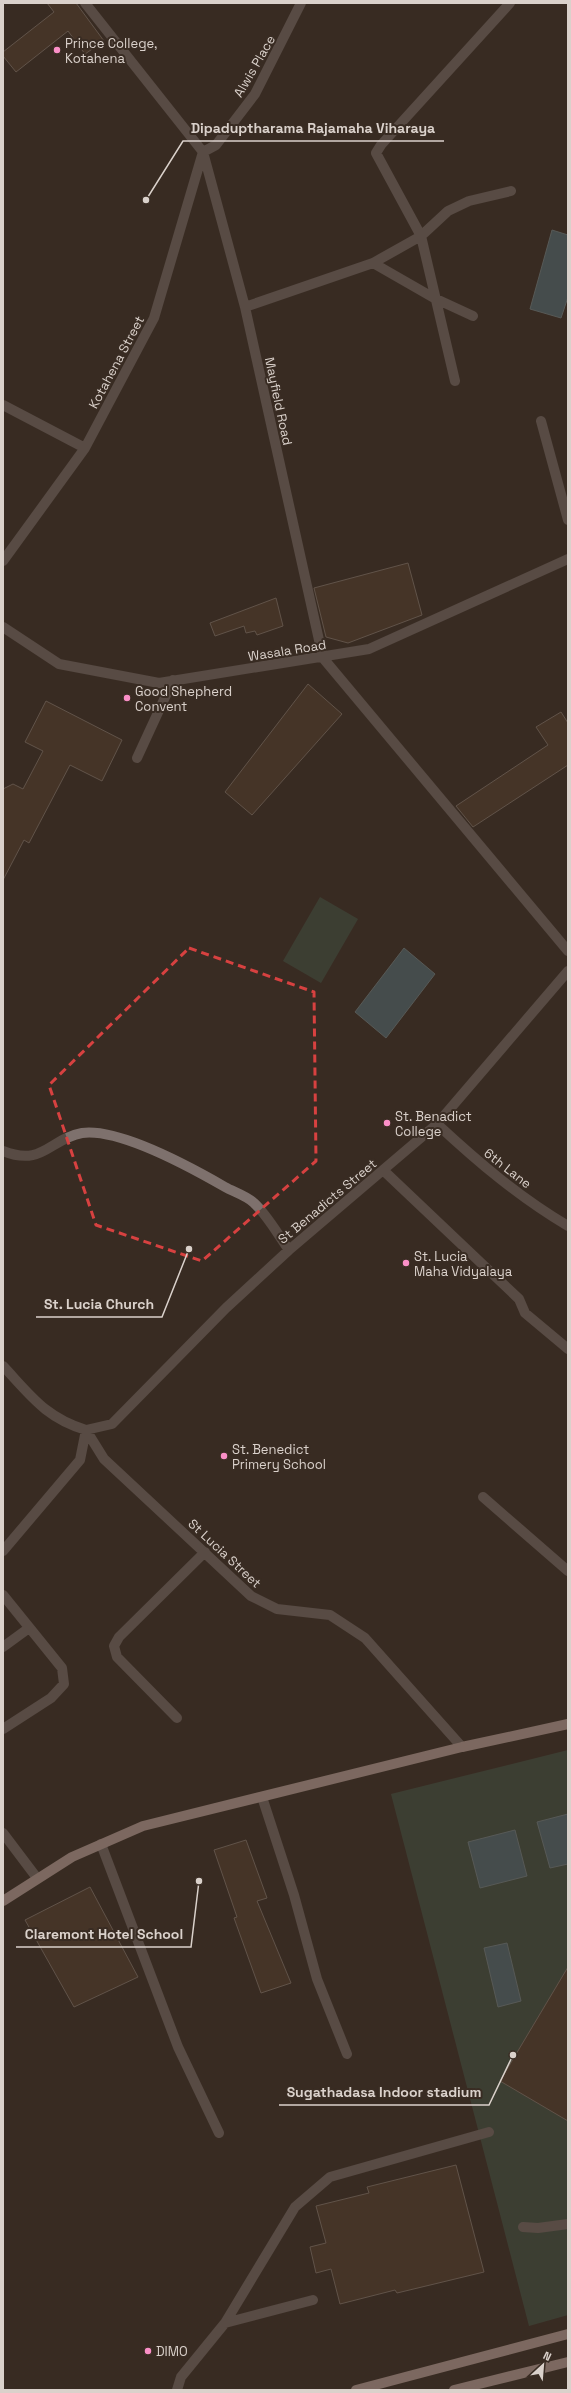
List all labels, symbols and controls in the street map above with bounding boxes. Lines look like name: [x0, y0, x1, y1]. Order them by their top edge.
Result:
street label: Alwis Place: [230, 32, 279, 100]
place label: Prince College, Kotahena: [65, 35, 157, 67]
marker: Prince College, Kotahena: [52, 45, 62, 55]
callout: Dipaduptharama Rajamaha Viharaya: [183, 115, 444, 141]
text: Dipaduptharama Rajamaha Viharaya: [191, 119, 435, 137]
street label: Kotahena Street: [85, 313, 148, 412]
street label: Mayfield Road: [261, 355, 296, 447]
street label: Wasala Road: [247, 636, 327, 665]
place label: Good Shepherd Convent: [135, 683, 232, 715]
marker: Good Shepherd Convent: [122, 693, 132, 703]
place label: St. Benadict College: [395, 1108, 472, 1140]
marker: St. Benadict College: [382, 1118, 392, 1128]
street label: 6th Lane: [481, 1145, 535, 1192]
street label: St Benadicts Street: [274, 1155, 380, 1248]
place label: St. Lucia Maha Vidyalaya: [414, 1248, 513, 1280]
marker: St. Lucia Maha Vidyalaya: [401, 1258, 411, 1268]
callout: St. Lucia Church: [36, 1291, 162, 1317]
text: St. Lucia Church: [44, 1295, 154, 1313]
place label: St. Benedict Primery School: [232, 1441, 326, 1473]
marker: St. Benedict Primery School: [219, 1451, 229, 1461]
street label: St Lucia Street: [185, 1515, 265, 1592]
callout: Claremont Hotel School: [16, 1921, 191, 1947]
text: Claremont Hotel School: [25, 1925, 183, 1943]
callout: Sugathadasa Indoor stadium: [279, 2079, 489, 2105]
text: Sugathadasa Indoor stadium: [287, 2083, 481, 2101]
place label: DIMO: [156, 2343, 188, 2360]
north arrow: [523, 2345, 563, 2385]
marker: DIMO: [143, 2346, 153, 2356]
text: N: [541, 2348, 554, 2364]

